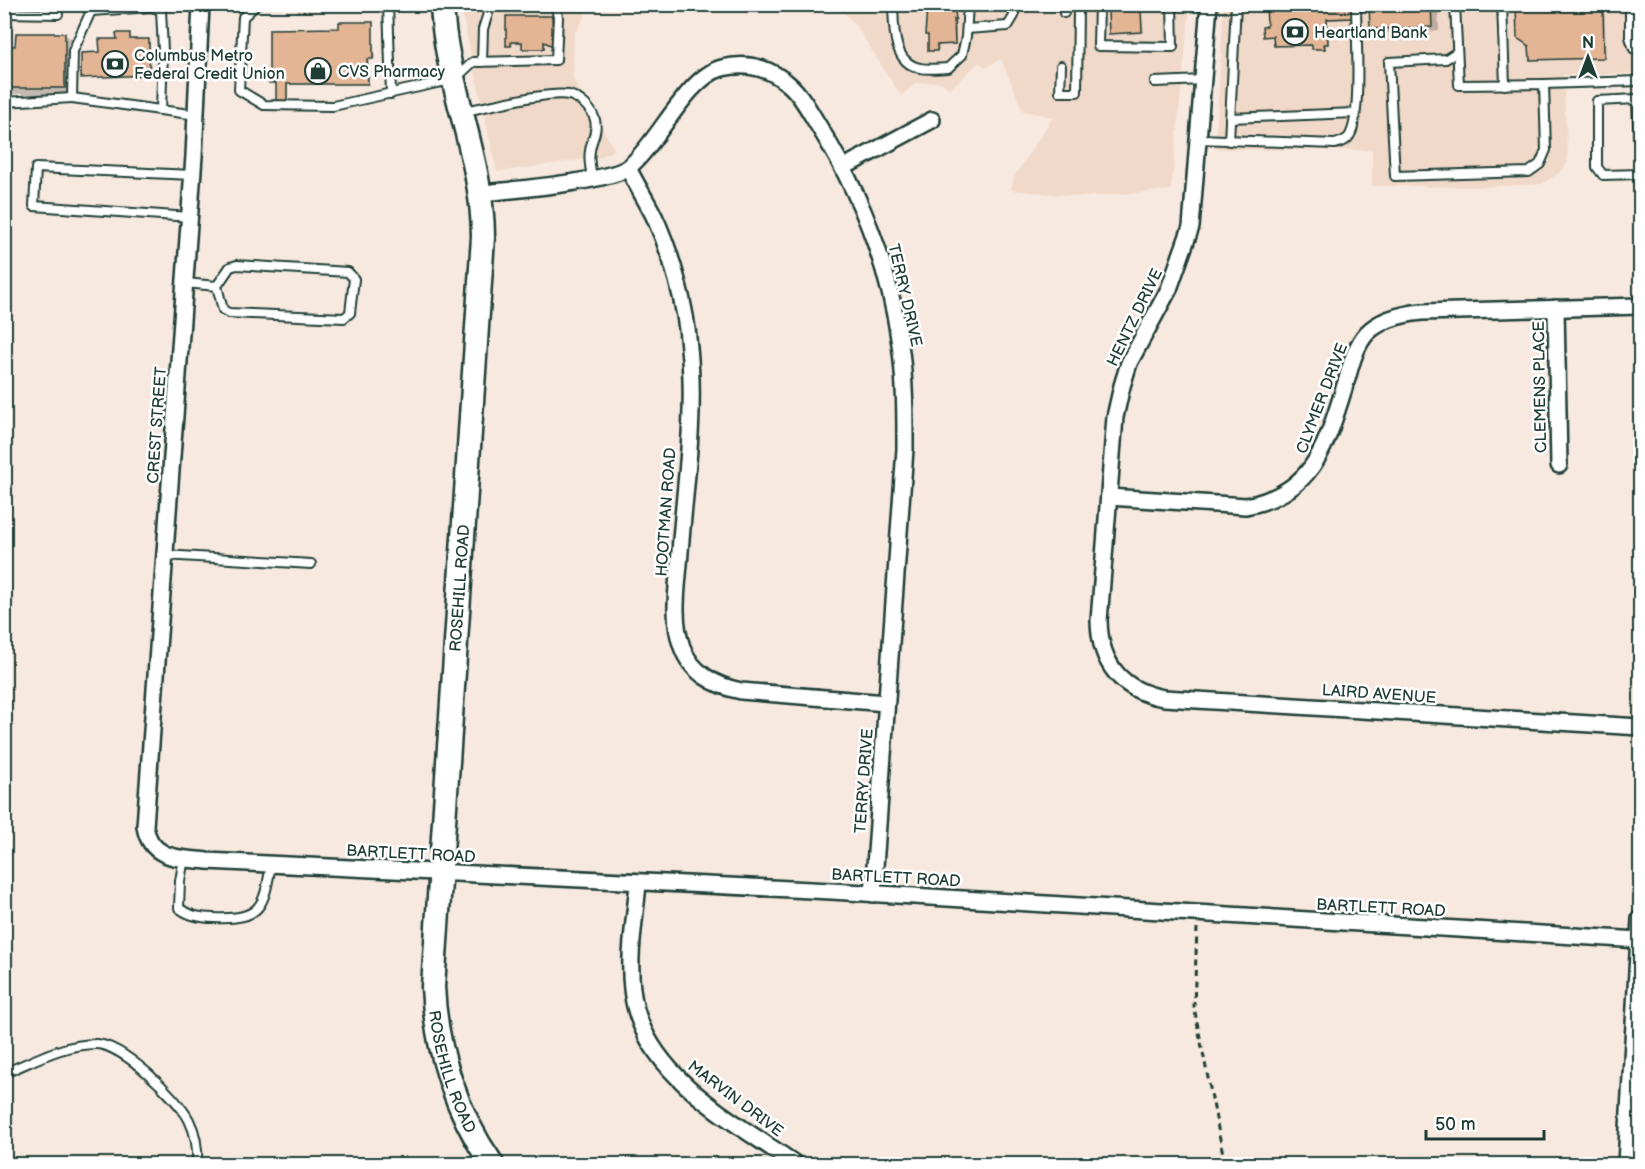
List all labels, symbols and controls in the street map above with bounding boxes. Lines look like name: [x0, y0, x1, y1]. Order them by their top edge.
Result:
bank icon: Heartland Bank: [1280, 17, 1310, 47]
place label: Heartland Bank: [1314, 24, 1427, 43]
north arrow: [1558, 27, 1618, 87]
text: N: [1582, 34, 1594, 53]
place label: Columbus Metro Federal Credit Union: [134, 47, 285, 84]
bank icon: Columbus Metro Federal Credit Union: [100, 49, 130, 79]
shop icon: CVS Pharmacy: [303, 56, 333, 86]
place label: CVS Pharmacy: [338, 63, 446, 82]
street label: TERRY DRIVE: [883, 242, 926, 349]
street label: HENTZ DRIVE: [1103, 266, 1167, 370]
street label: CLEMENS PLACE: [1530, 321, 1551, 453]
street label: CLYMER DRIVE: [1293, 341, 1352, 457]
street label: CREST STREET: [144, 366, 171, 484]
street label: HOOTMAN ROAD: [653, 447, 680, 577]
street label: ROSEHILL ROAD: [447, 524, 474, 652]
street label: LAIRD AVENUE: [1321, 681, 1437, 708]
street label: TERRY DRIVE: [851, 728, 878, 834]
street label: BARTLETT ROAD: [346, 842, 476, 867]
street label: BARTLETT ROAD: [831, 866, 961, 891]
street label: BARTLETT ROAD: [1316, 896, 1446, 921]
street label: ROSEHILL ROAD: [424, 1009, 479, 1137]
street label: MARVIN DRIVE: [684, 1057, 787, 1141]
scale bar: [1426, 1103, 1544, 1141]
text: 50 m: [1435, 1114, 1476, 1135]

